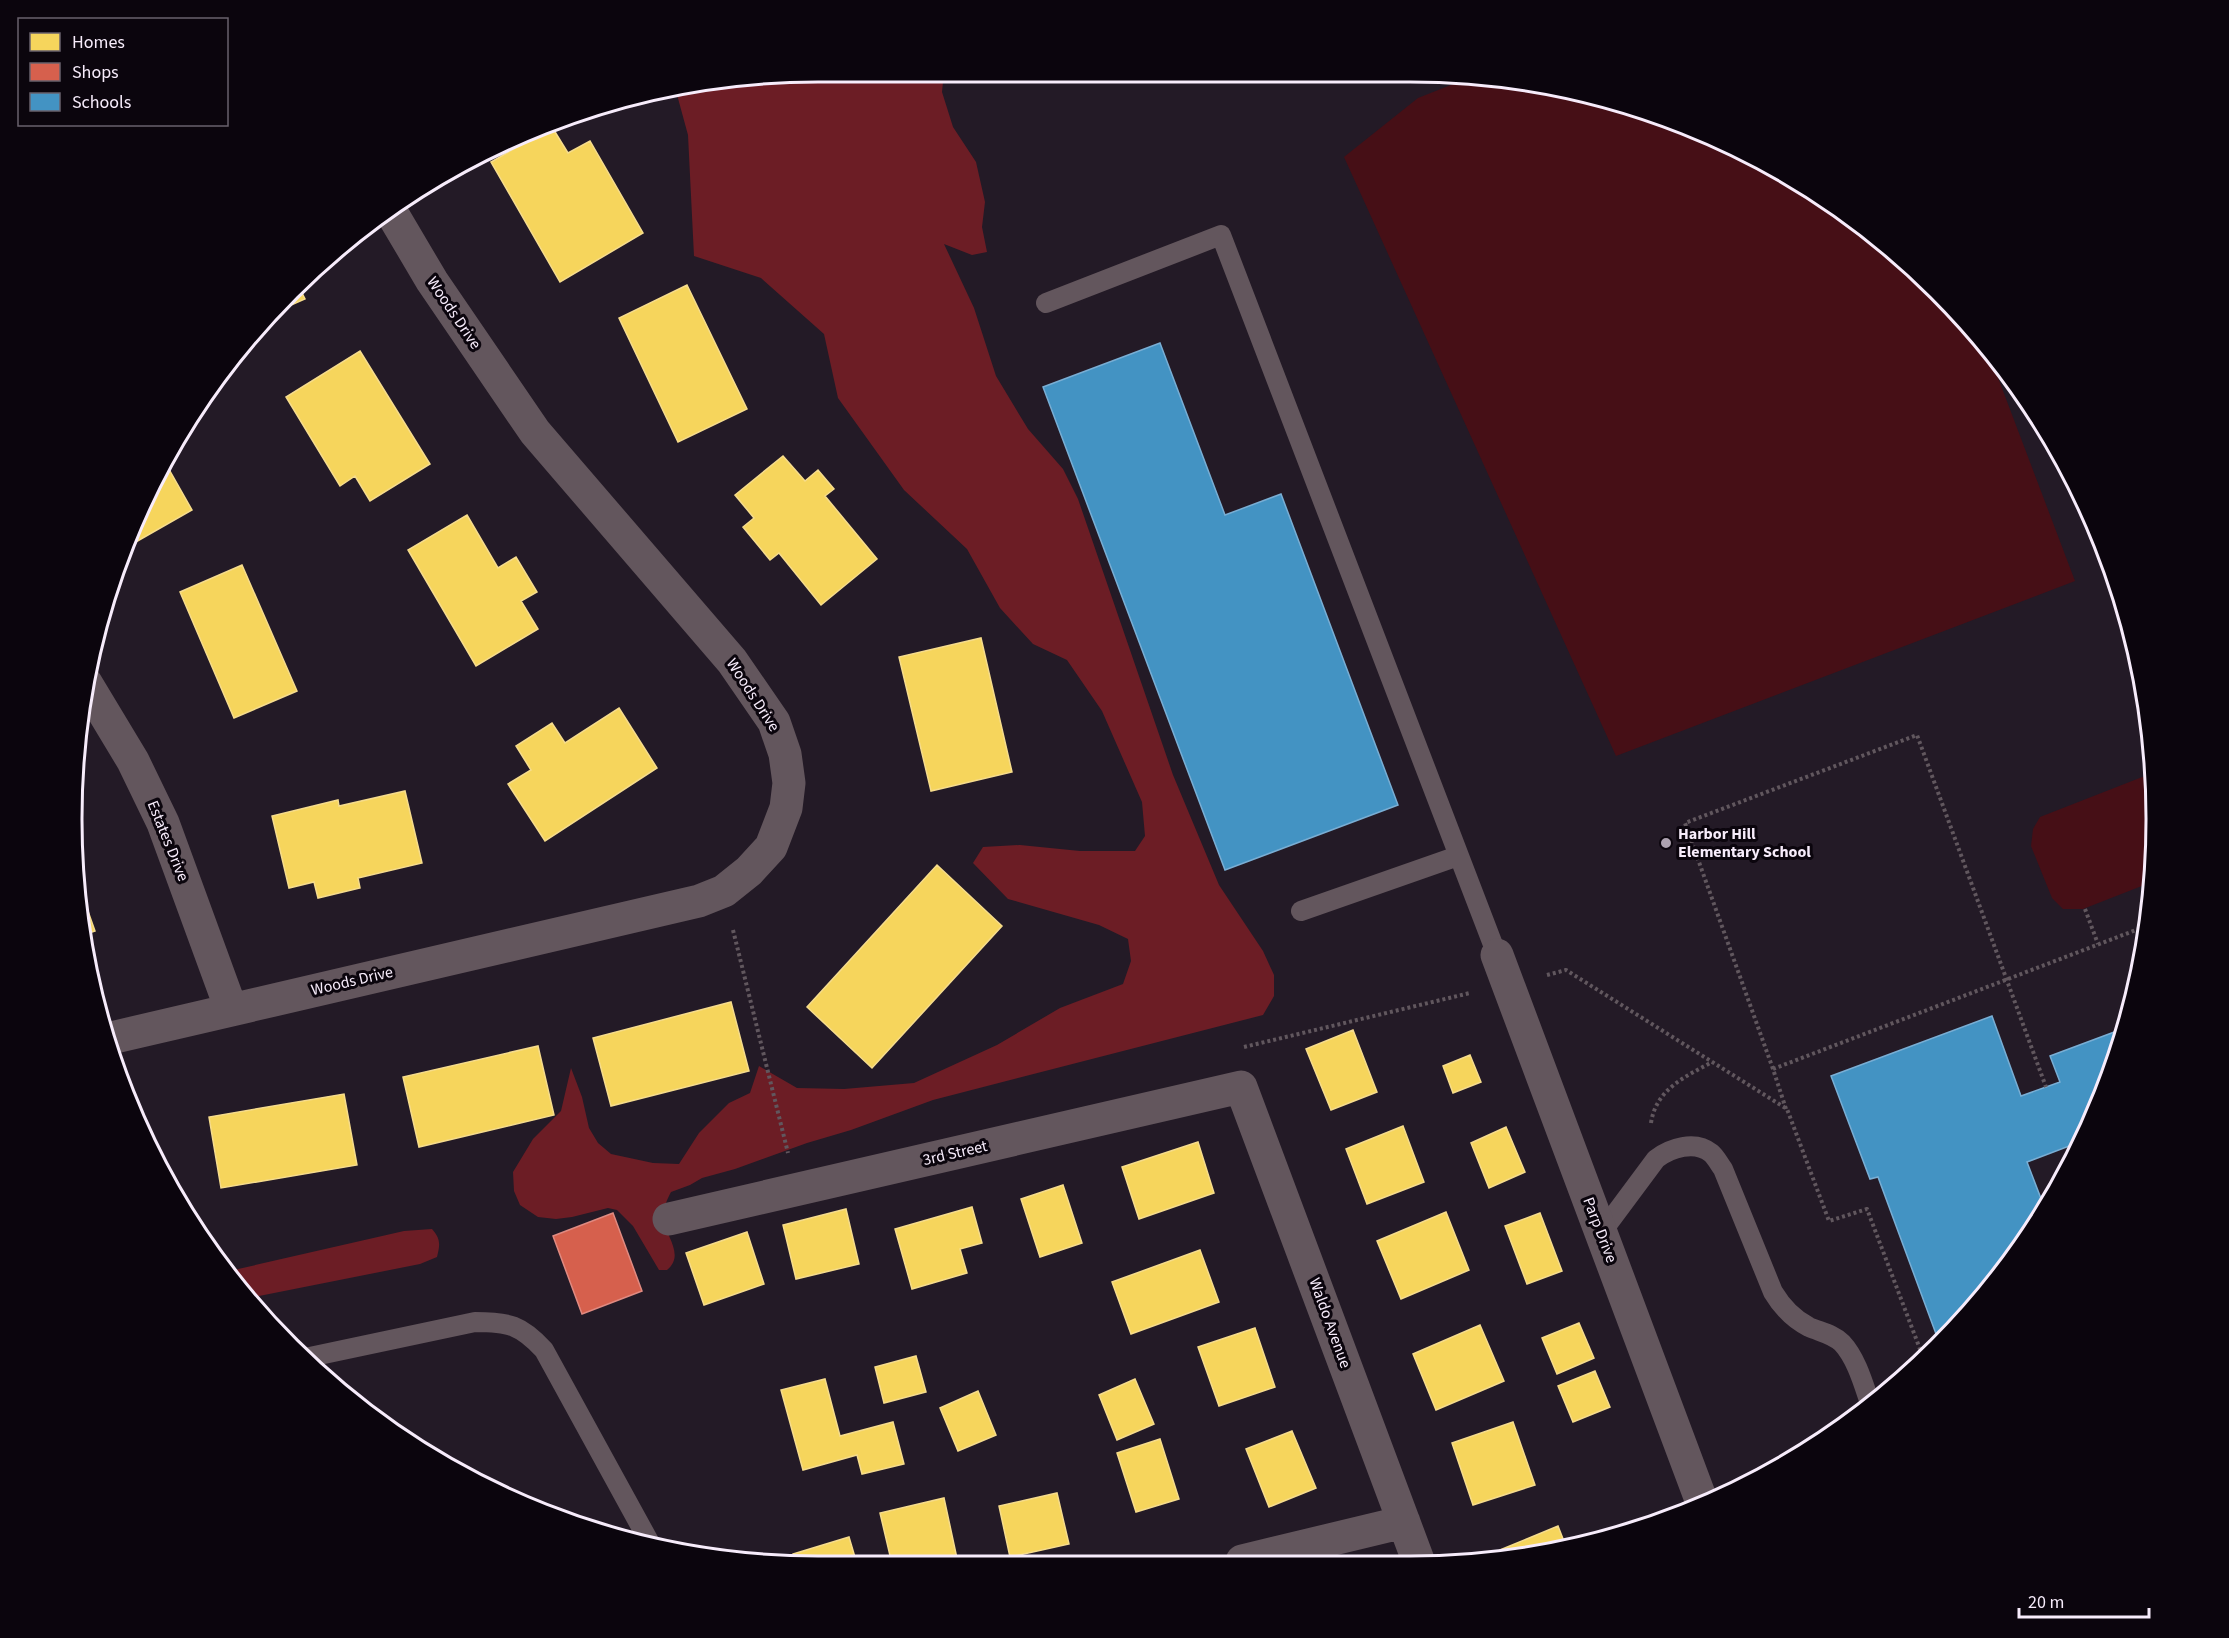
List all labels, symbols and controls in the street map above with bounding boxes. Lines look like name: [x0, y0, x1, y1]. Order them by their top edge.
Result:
legend: [18, 18, 228, 126]
text: Homes: [72, 30, 125, 55]
text: Shops: [72, 60, 119, 85]
text: Schools: [72, 90, 131, 115]
street label: Woods Drive: [422, 272, 486, 354]
street label: Woods Drive: [721, 654, 785, 736]
street label: Estates Drive: [142, 797, 194, 885]
place label: Harbor Hill Elementary School: [1678, 823, 1811, 863]
marker: Harbor Hill Elementary School: [1659, 836, 1673, 850]
street label: Woods Drive: [309, 961, 395, 1001]
street label: 3rd Street: [921, 1135, 990, 1171]
street label: Parp Drive: [1577, 1194, 1623, 1266]
street label: Waldo Avenue: [1303, 1275, 1357, 1371]
scale bar: [2019, 1581, 2150, 1619]
text: 20 m: [2028, 1590, 2064, 1615]

